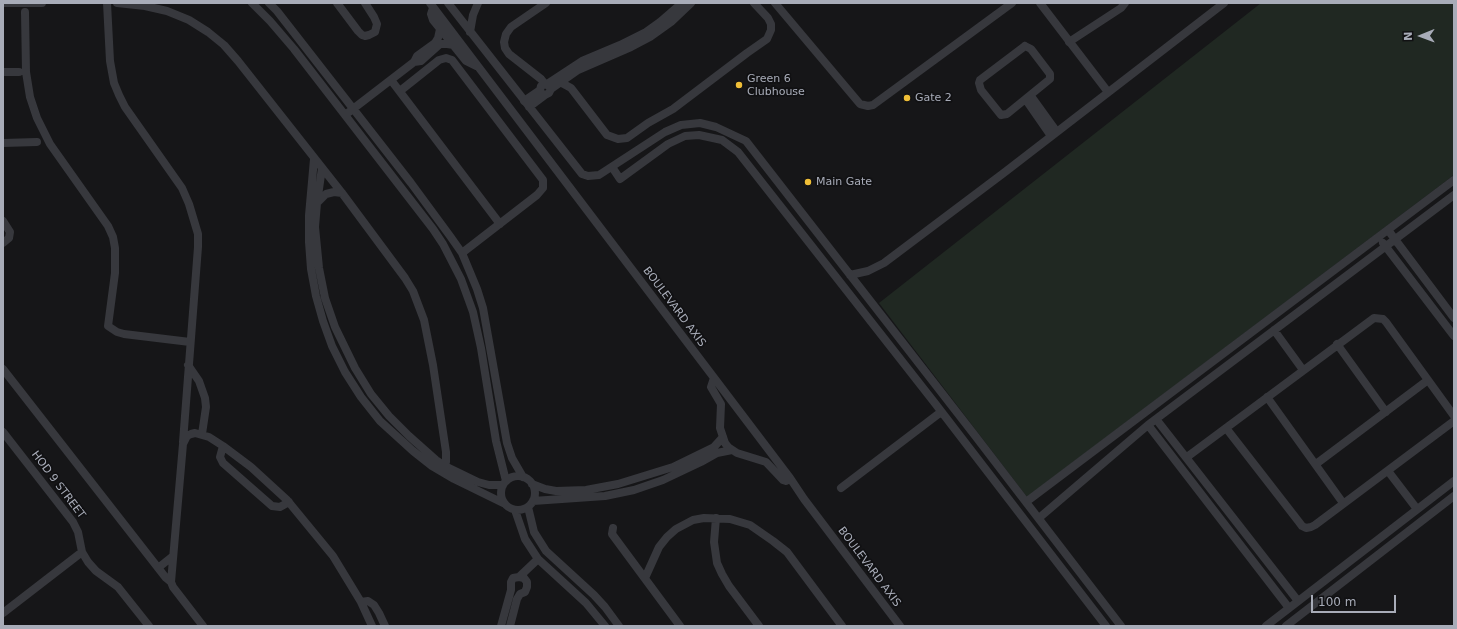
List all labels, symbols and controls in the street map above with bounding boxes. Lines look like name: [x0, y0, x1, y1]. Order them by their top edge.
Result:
north arrow: [1401, 16, 1441, 56]
text: N: [1402, 31, 1415, 41]
place label: Green 6 Clubhouse: [747, 72, 805, 98]
marker: Green 6 Clubhouse: [734, 80, 744, 90]
place label: Gate 2: [915, 91, 952, 105]
marker: Gate 2: [902, 93, 912, 103]
place label: Main Gate: [816, 175, 872, 189]
marker: Main Gate: [803, 177, 813, 187]
street label: BOULEVARD AXIS: [640, 265, 708, 349]
street label: HOD 9 STREET: [28, 449, 88, 521]
street label: BOULEVARD AXIS: [835, 525, 903, 609]
scale bar: [1313, 587, 1398, 613]
text: 100 m: [1318, 595, 1356, 609]

